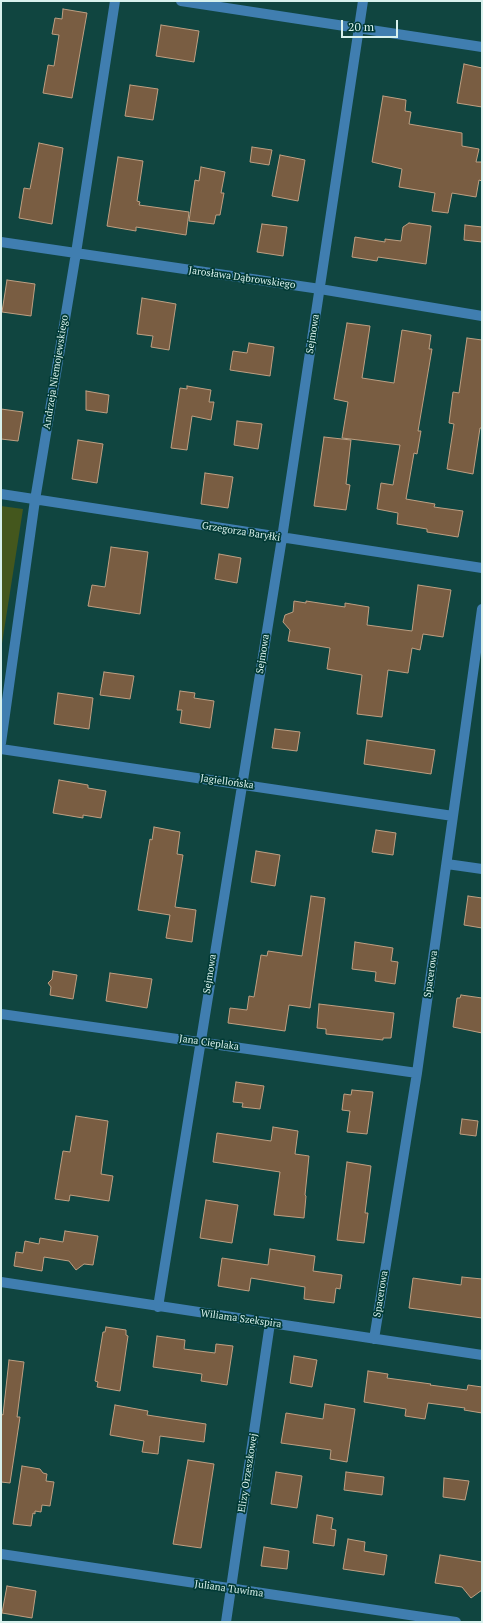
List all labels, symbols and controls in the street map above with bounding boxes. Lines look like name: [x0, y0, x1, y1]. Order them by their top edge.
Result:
scale bar: [343, 12, 400, 38]
text: 20 m: [348, 19, 374, 34]
street label: Jarosława Dąbrowskiego: [188, 265, 296, 291]
street label: Sejmowa: [304, 313, 322, 355]
street label: Andrzeja Niemojewskiego: [41, 314, 71, 430]
street label: Grzegorza Baryłki: [201, 520, 281, 544]
street label: Sejmowa: [254, 633, 272, 675]
street label: Jagiellońska: [200, 772, 254, 792]
street label: Spacerowa: [422, 950, 440, 998]
street label: Sejmowa: [201, 953, 219, 995]
street label: Jana Cieplaka: [178, 1033, 240, 1053]
street label: Spacerowa: [371, 1270, 391, 1318]
street label: Wiliama Szekspira: [200, 1307, 282, 1331]
street label: Elizy Orzeszkowej: [236, 1433, 260, 1513]
street label: Juliana Tuwima: [194, 1578, 264, 1600]

